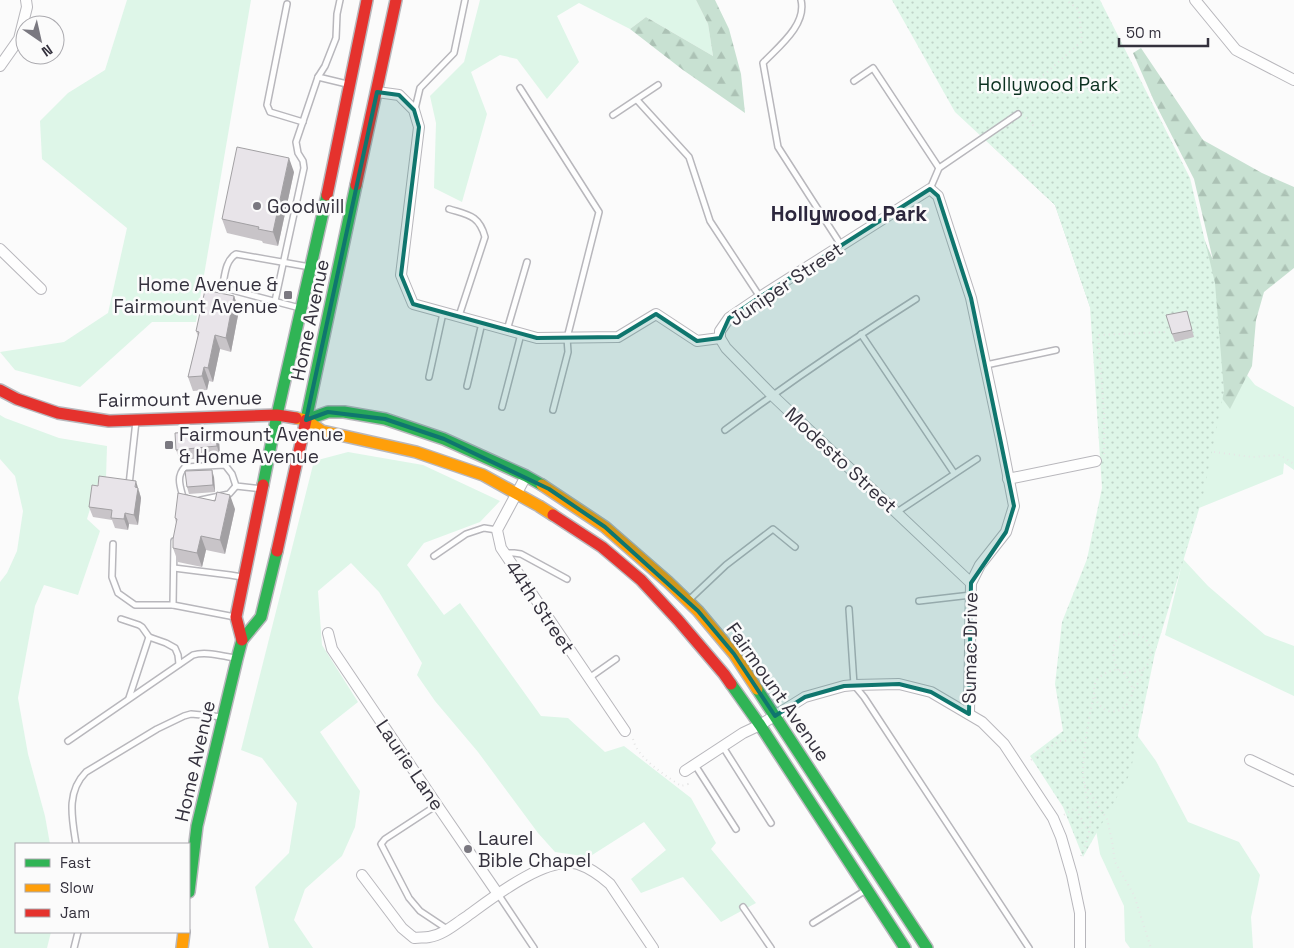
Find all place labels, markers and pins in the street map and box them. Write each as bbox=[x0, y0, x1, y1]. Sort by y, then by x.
place label: Goodwill bbox=[267, 194, 344, 219]
marker: Goodwill bbox=[251, 200, 263, 212]
place label: Home Avenue & Fairmount Avenue bbox=[114, 272, 278, 319]
marker: Home Avenue & Fairmount Avenue bbox=[282, 289, 294, 301]
place label: Fairmount Avenue & Home Avenue bbox=[179, 422, 343, 469]
marker: Fairmount Avenue & Home Avenue bbox=[163, 439, 175, 451]
place label: Laurel Bible Chapel bbox=[478, 826, 591, 873]
marker: Laurel Bible Chapel bbox=[462, 843, 474, 855]

